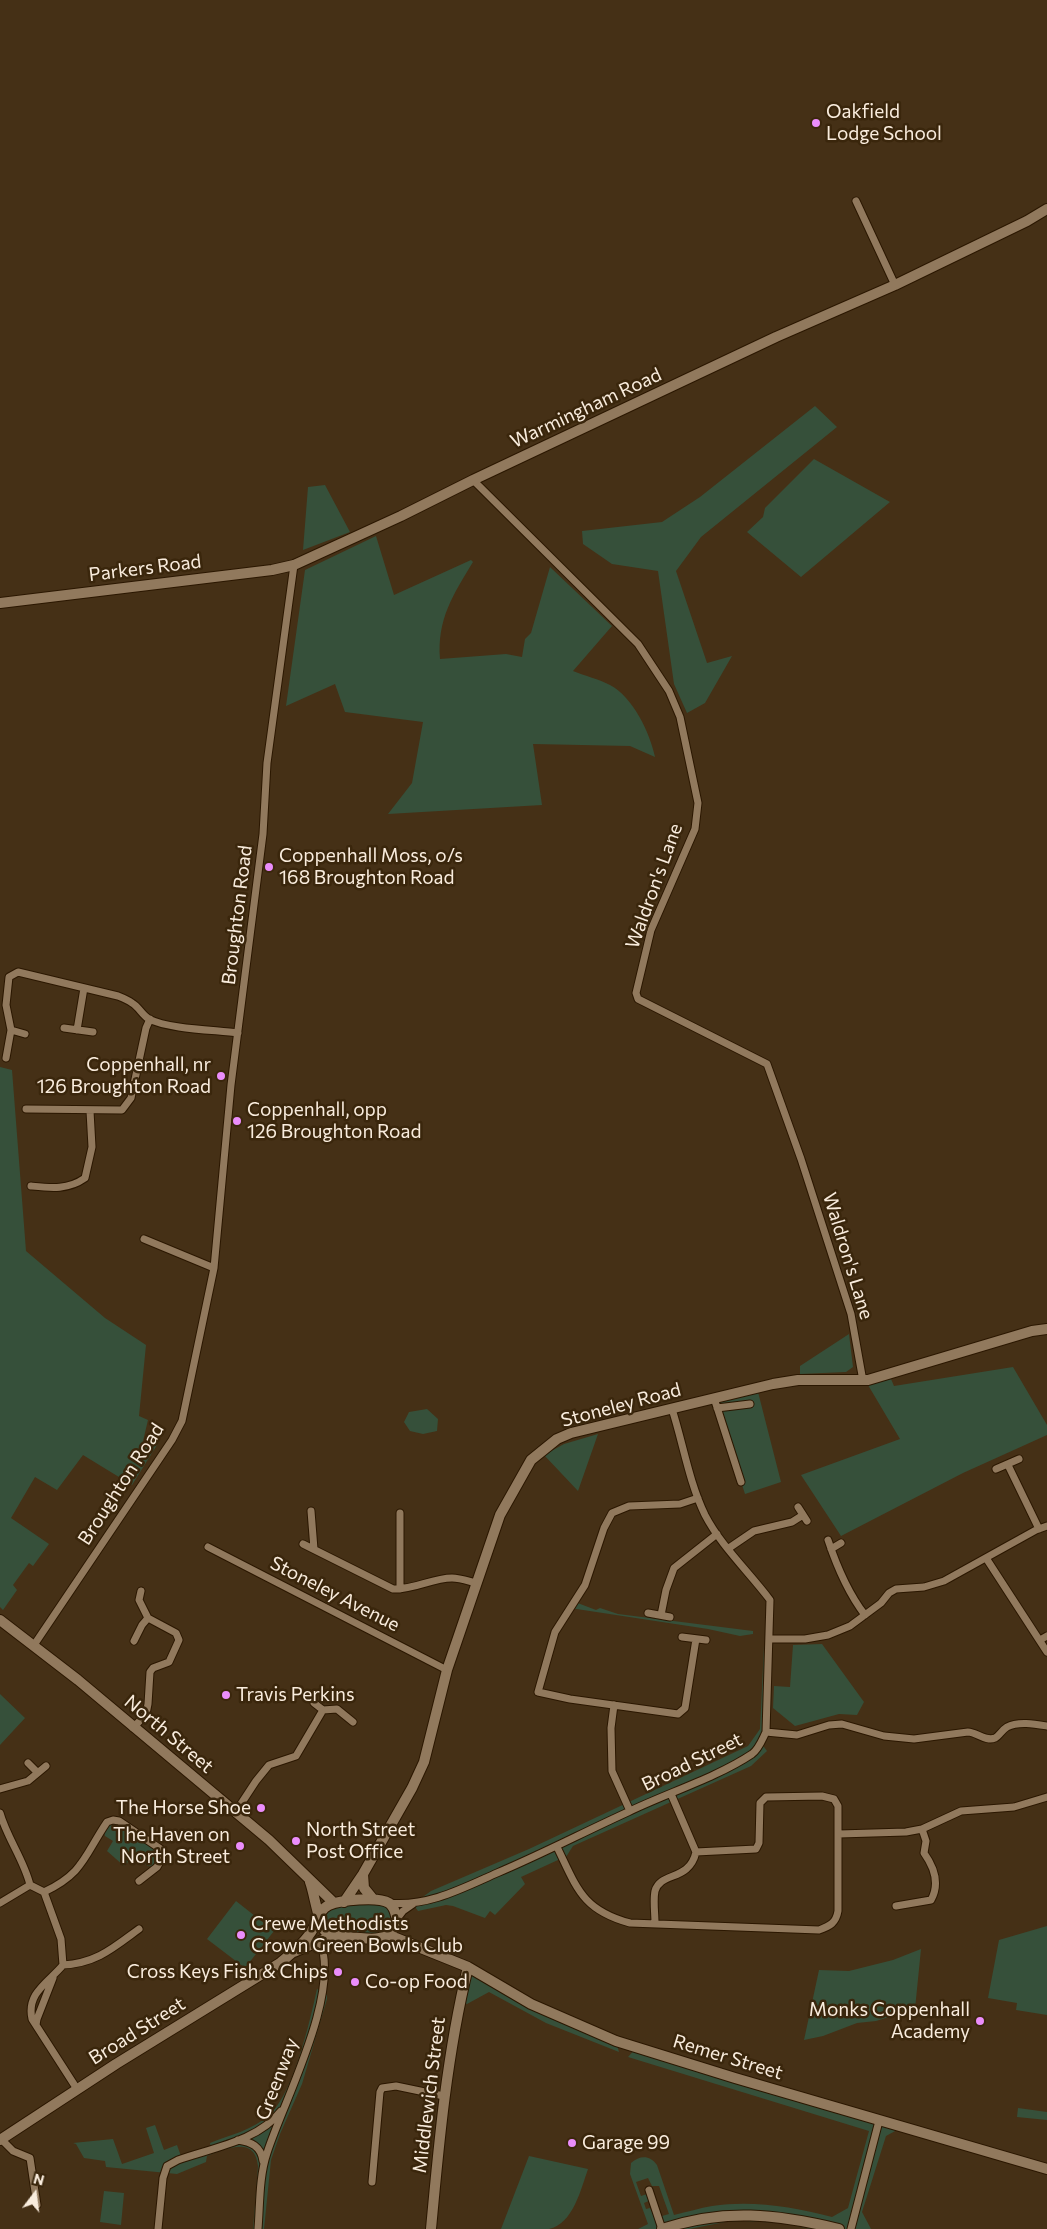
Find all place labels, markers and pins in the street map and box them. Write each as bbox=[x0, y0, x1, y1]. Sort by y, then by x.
place label: Oakfield Lodge School bbox=[826, 101, 942, 145]
marker: Oakfield Lodge School bbox=[810, 117, 822, 129]
place label: Coppenhall Moss, o/s 168 Broughton Road bbox=[279, 845, 463, 889]
marker: Coppenhall Moss, o/s 168 Broughton Road bbox=[263, 861, 275, 873]
place label: Coppenhall, nr 126 Broughton Road bbox=[37, 1054, 211, 1098]
marker: Coppenhall, nr 126 Broughton Road bbox=[215, 1070, 227, 1082]
place label: Coppenhall, opp 126 Broughton Road bbox=[247, 1099, 421, 1143]
marker: Coppenhall, opp 126 Broughton Road bbox=[231, 1115, 243, 1127]
place label: Travis Perkins bbox=[236, 1684, 355, 1706]
marker: Travis Perkins bbox=[220, 1689, 232, 1701]
place label: The Horse Shoe bbox=[116, 1797, 251, 1819]
marker: The Horse Shoe bbox=[255, 1802, 267, 1814]
place label: North Street Post Office bbox=[306, 1819, 415, 1863]
place label: The Haven on North Street bbox=[113, 1824, 230, 1868]
marker: North Street Post Office bbox=[290, 1835, 302, 1847]
marker: The Haven on North Street bbox=[234, 1840, 246, 1852]
place label: Crewe Methodists Crown Green Bowls Club bbox=[251, 1913, 463, 1957]
marker: Crewe Methodists Crown Green Bowls Club bbox=[235, 1929, 247, 1941]
place label: Cross Keys Fish & Chips bbox=[127, 1961, 328, 1983]
marker: Cross Keys Fish & Chips bbox=[332, 1966, 344, 1978]
place label: Co-op Food bbox=[365, 1971, 468, 1993]
marker: Co-op Food bbox=[349, 1976, 361, 1988]
place label: Monks Coppenhall Academy bbox=[809, 1999, 970, 2043]
marker: Monks Coppenhall Academy bbox=[974, 2015, 986, 2027]
place label: Garage 99 bbox=[582, 2132, 670, 2154]
marker: Garage 99 bbox=[566, 2137, 578, 2149]

